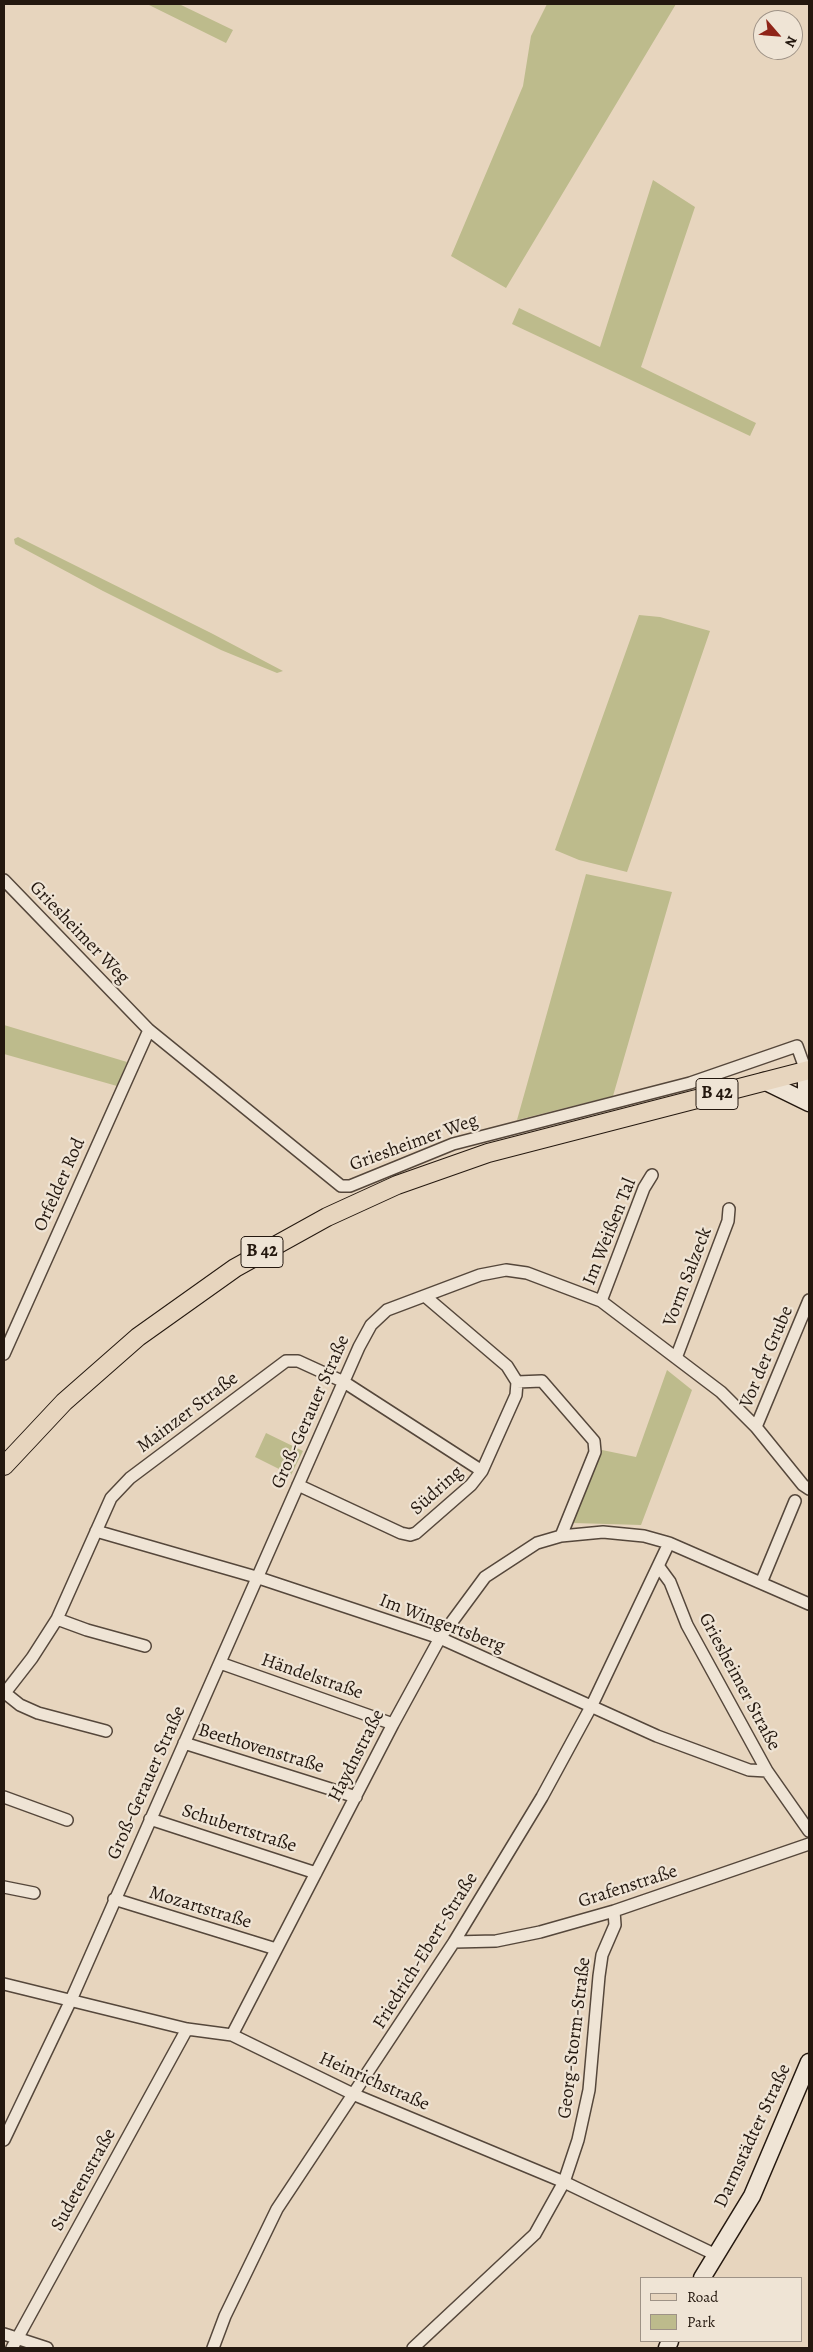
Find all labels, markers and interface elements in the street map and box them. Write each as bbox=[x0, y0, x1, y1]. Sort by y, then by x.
north arrow bbox=[753, 10, 803, 60]
text: N bbox=[780, 33, 802, 50]
street label: Griesheimer Weg bbox=[24, 877, 134, 989]
road number: B 42 bbox=[696, 1078, 738, 1110]
street label: Griesheimer Weg bbox=[347, 1109, 481, 1177]
street label: Orfelder Rod bbox=[29, 1135, 91, 1235]
street label: Im Weißen Tal bbox=[578, 1175, 642, 1289]
street label: Vorm Salzeck bbox=[659, 1224, 717, 1330]
road number: B 42 bbox=[241, 1236, 283, 1268]
street label: Vor der Grube bbox=[735, 1303, 799, 1411]
street label: Groß-Gerauer Straße bbox=[267, 1332, 355, 1492]
street label: Mainzer Straße bbox=[133, 1368, 243, 1458]
street label: Südring bbox=[406, 1461, 468, 1521]
street label: Im Wingertsberg bbox=[376, 1590, 508, 1658]
street label: Griesheimer Straße bbox=[693, 1609, 785, 1755]
street label: Händelstraße bbox=[258, 1649, 366, 1705]
street label: Groß-Gerauer Straße bbox=[103, 1703, 191, 1863]
street label: Haydnstraße bbox=[324, 1706, 390, 1806]
street label: Beethovenstraße bbox=[195, 1719, 327, 1779]
street label: Schubertstraße bbox=[179, 1800, 299, 1858]
street label: Grafenstraße bbox=[576, 1860, 680, 1914]
street label: Friedrich-Ebert-Straße bbox=[369, 1868, 483, 2034]
street label: Mozartstraße bbox=[146, 1882, 254, 1934]
street label: Georg-Storm-Straße bbox=[554, 1956, 596, 2120]
street label: Heinrichstraße bbox=[315, 2047, 433, 2117]
street label: Darmstädter Straße bbox=[710, 2060, 796, 2212]
street label: Sudetenstraße bbox=[46, 2125, 122, 2235]
legend bbox=[640, 2277, 803, 2342]
text: Road bbox=[687, 2287, 718, 2307]
text: Park bbox=[687, 2312, 715, 2332]

